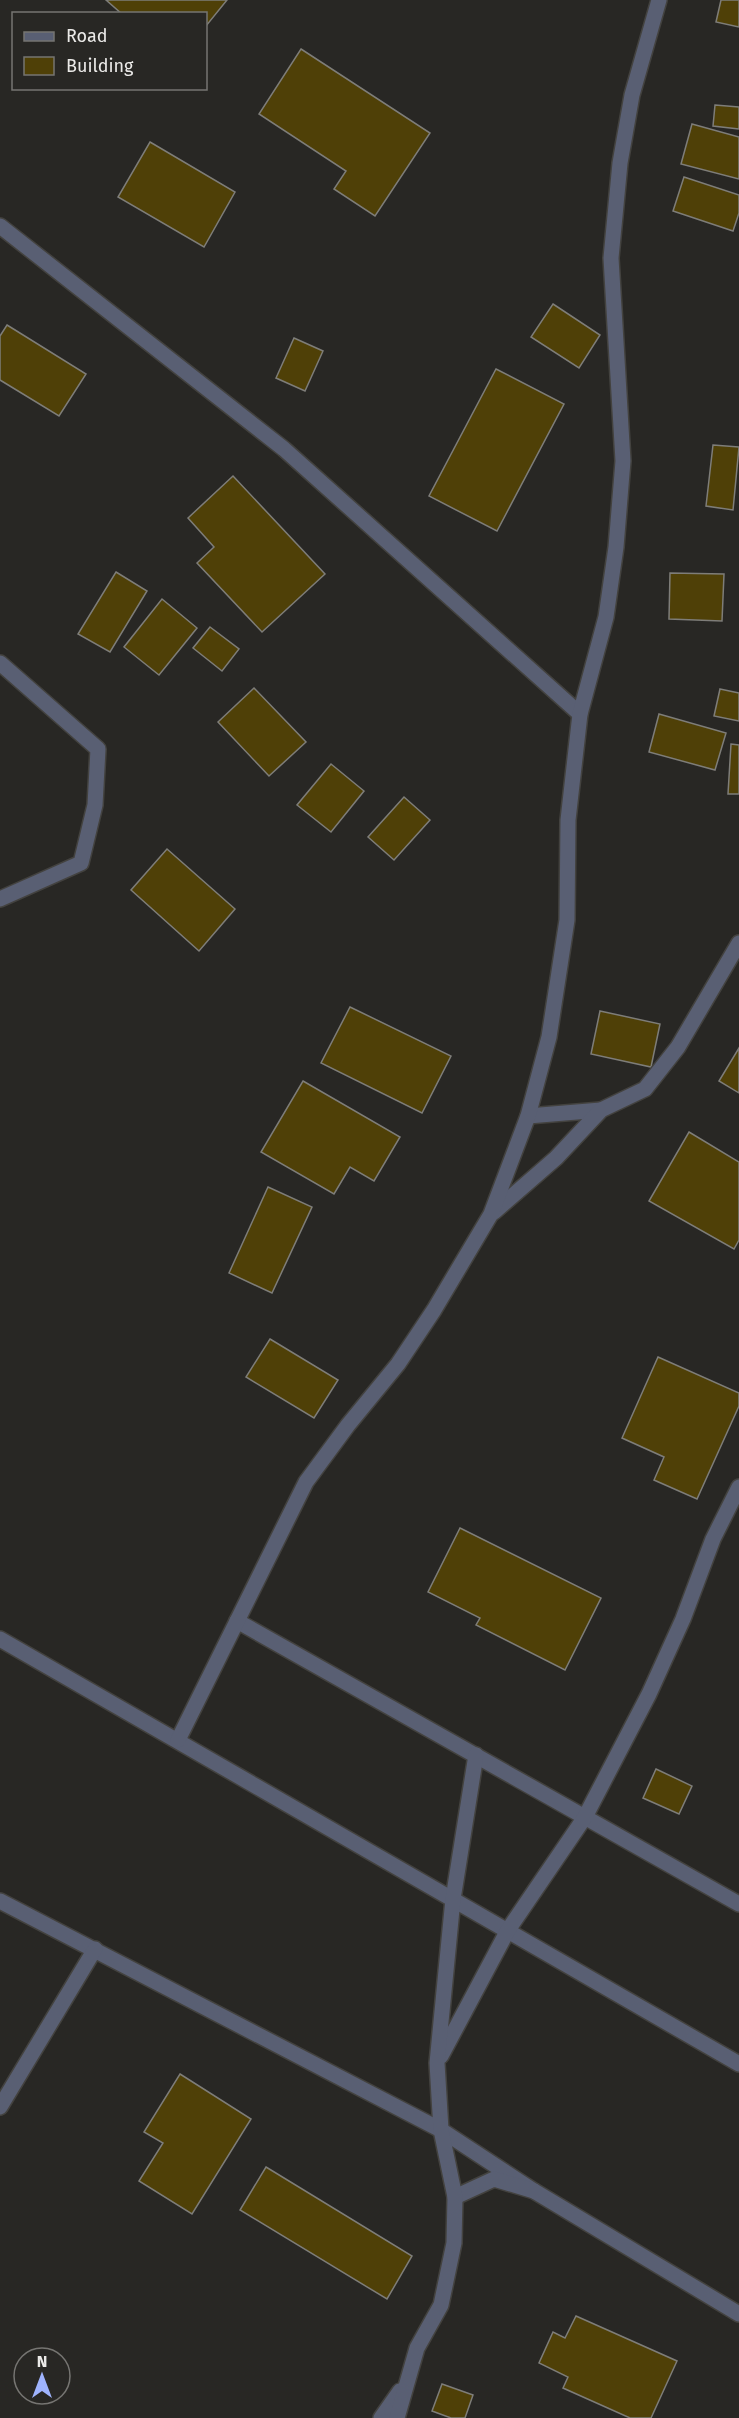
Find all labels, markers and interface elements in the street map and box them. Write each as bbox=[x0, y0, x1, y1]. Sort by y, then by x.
legend bbox=[12, 12, 207, 90]
text: Road bbox=[66, 25, 108, 47]
text: Building bbox=[66, 55, 134, 77]
north arrow bbox=[12, 2346, 72, 2406]
text: N bbox=[37, 2352, 47, 2371]

